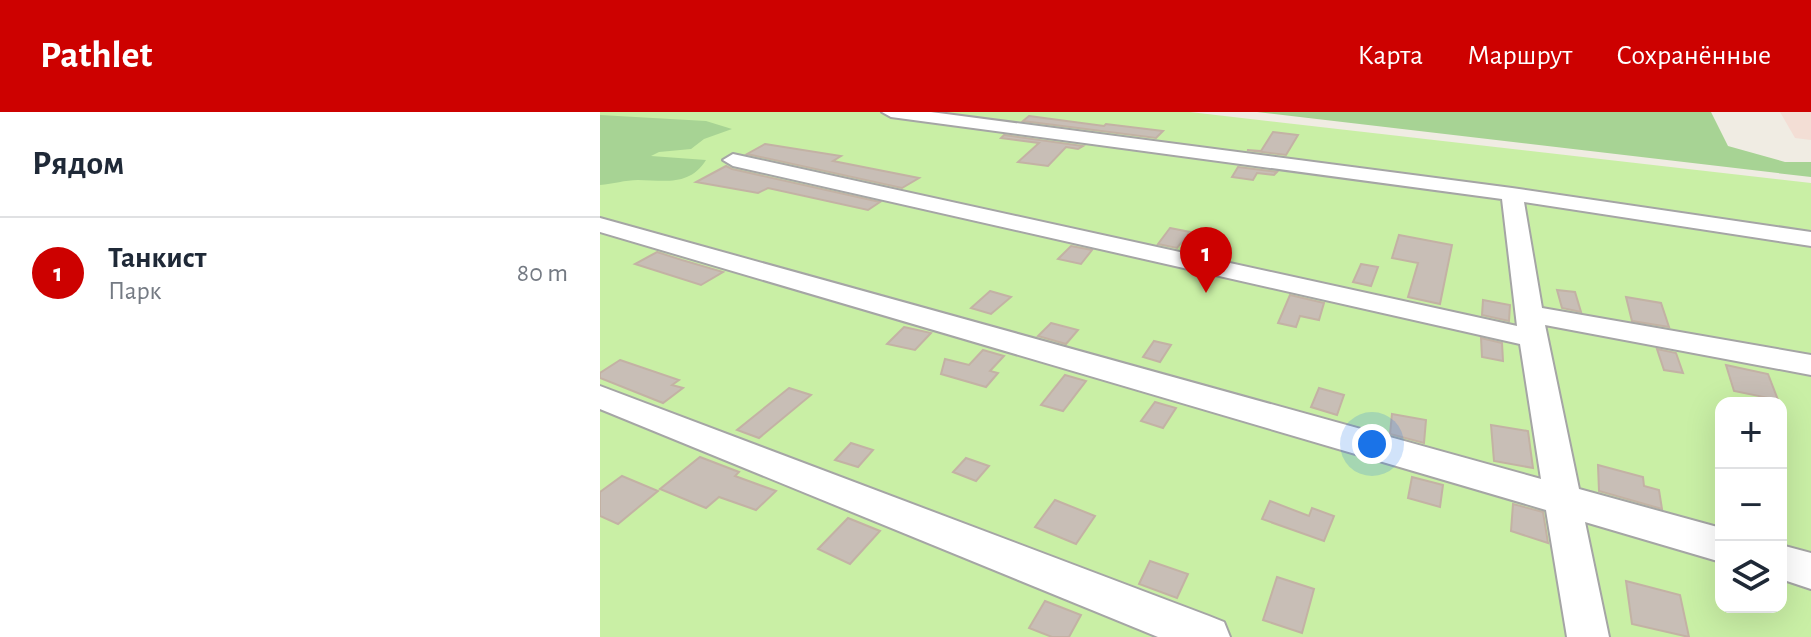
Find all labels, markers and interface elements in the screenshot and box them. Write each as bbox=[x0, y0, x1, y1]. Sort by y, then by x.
text: Pathlet bbox=[40, 37, 152, 75]
text: Карта bbox=[1357, 42, 1423, 70]
text: Маршрут bbox=[1467, 42, 1572, 70]
text: Сохранённые bbox=[1616, 42, 1771, 70]
text: Рядом bbox=[32, 147, 124, 181]
pin: 1 bbox=[1180, 227, 1232, 293]
text: Танкист bbox=[108, 243, 207, 273]
text: 1 bbox=[53, 260, 63, 286]
text: 80 m bbox=[517, 260, 568, 286]
text: Парк bbox=[108, 278, 161, 304]
map controls bbox=[1715, 397, 1787, 613]
button: + bbox=[1715, 397, 1787, 469]
your location bbox=[1352, 424, 1392, 464]
button: − bbox=[1715, 469, 1787, 541]
button: layers bbox=[1715, 541, 1787, 613]

